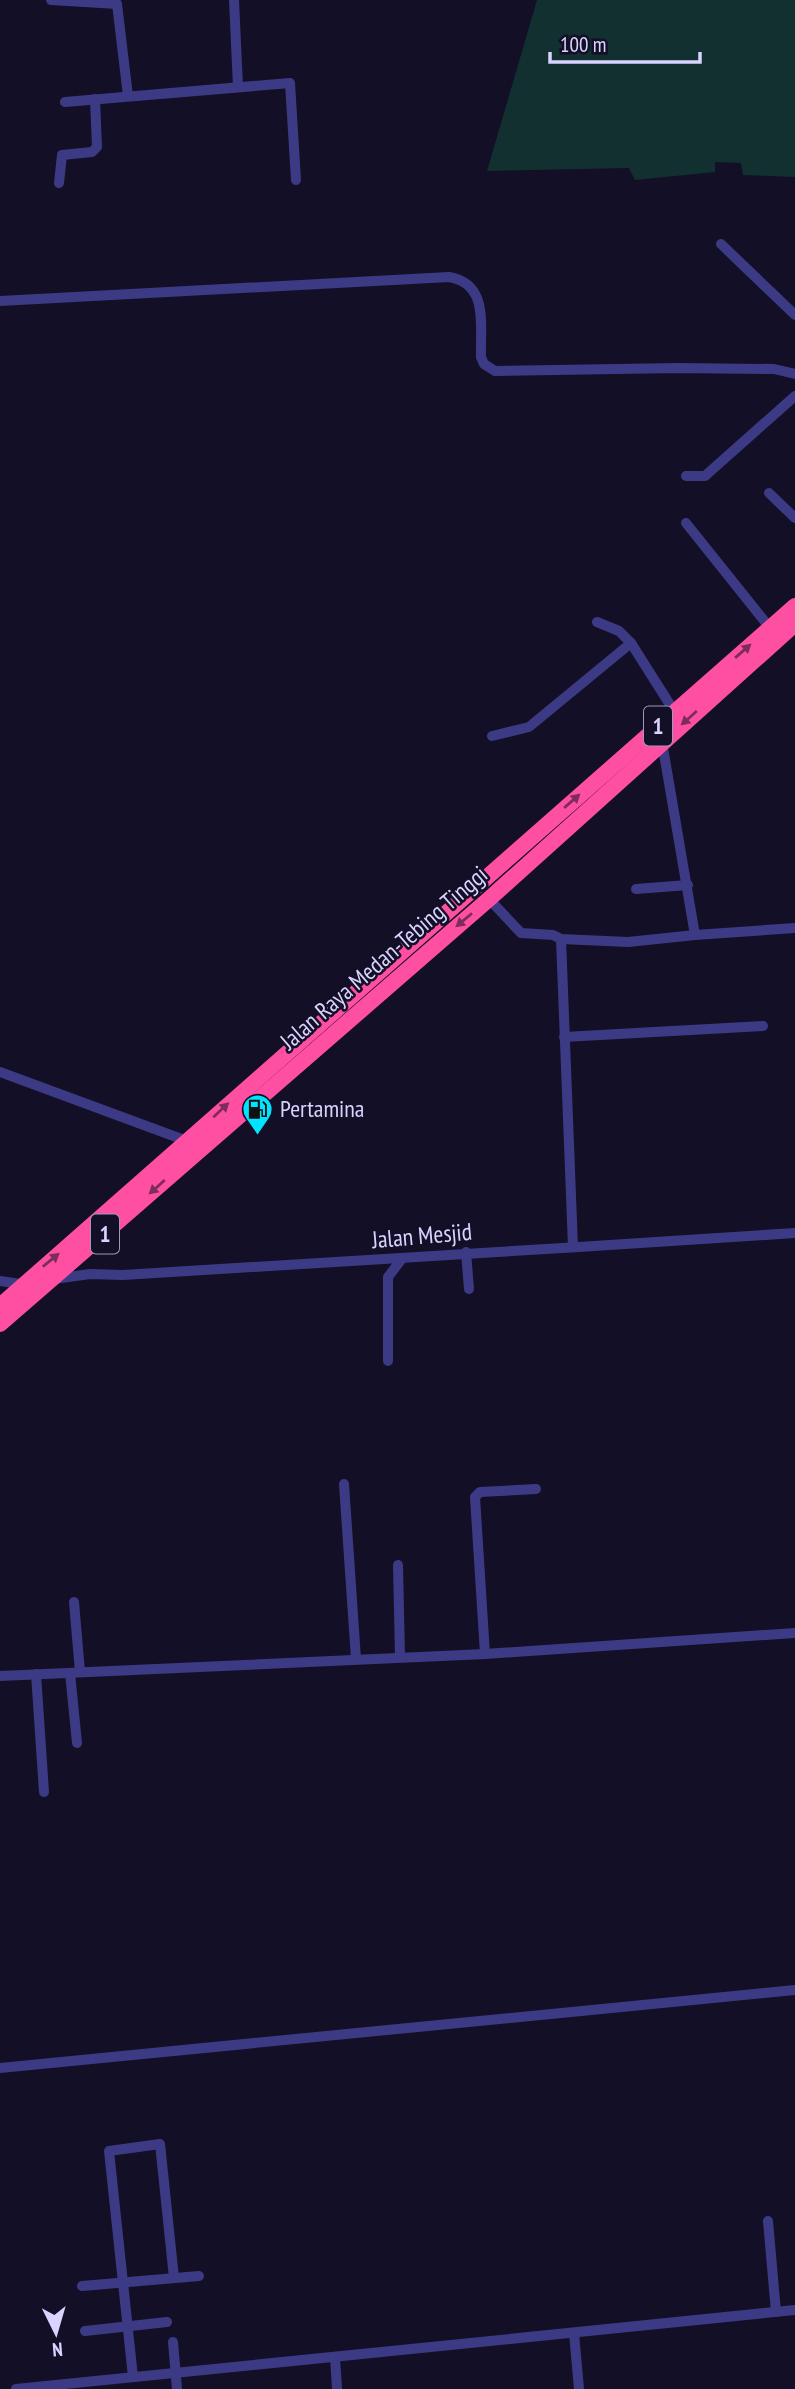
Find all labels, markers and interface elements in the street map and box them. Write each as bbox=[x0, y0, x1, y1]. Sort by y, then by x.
scale bar bbox=[550, 21, 700, 65]
text: 100 m bbox=[560, 31, 606, 58]
one-way arrow bbox=[734, 643, 752, 659]
road number: 1 bbox=[644, 706, 672, 746]
one-way arrow bbox=[680, 710, 698, 726]
one-way arrow bbox=[563, 794, 580, 809]
street label: Jalan Raya Medan-Tebing Tinggi bbox=[273, 859, 494, 1057]
one-way arrow bbox=[455, 912, 472, 927]
fuel station icon: Pertamina bbox=[240, 1092, 274, 1136]
place label: Pertamina bbox=[280, 1093, 364, 1124]
one-way arrow bbox=[212, 1102, 229, 1118]
one-way arrow bbox=[148, 1179, 166, 1195]
road number: 1 bbox=[91, 1214, 119, 1254]
street label: Jalan Mesjid bbox=[370, 1216, 473, 1255]
one-way arrow bbox=[42, 1253, 60, 1268]
north arrow bbox=[21, 2298, 91, 2368]
text: N bbox=[51, 2338, 64, 2362]

